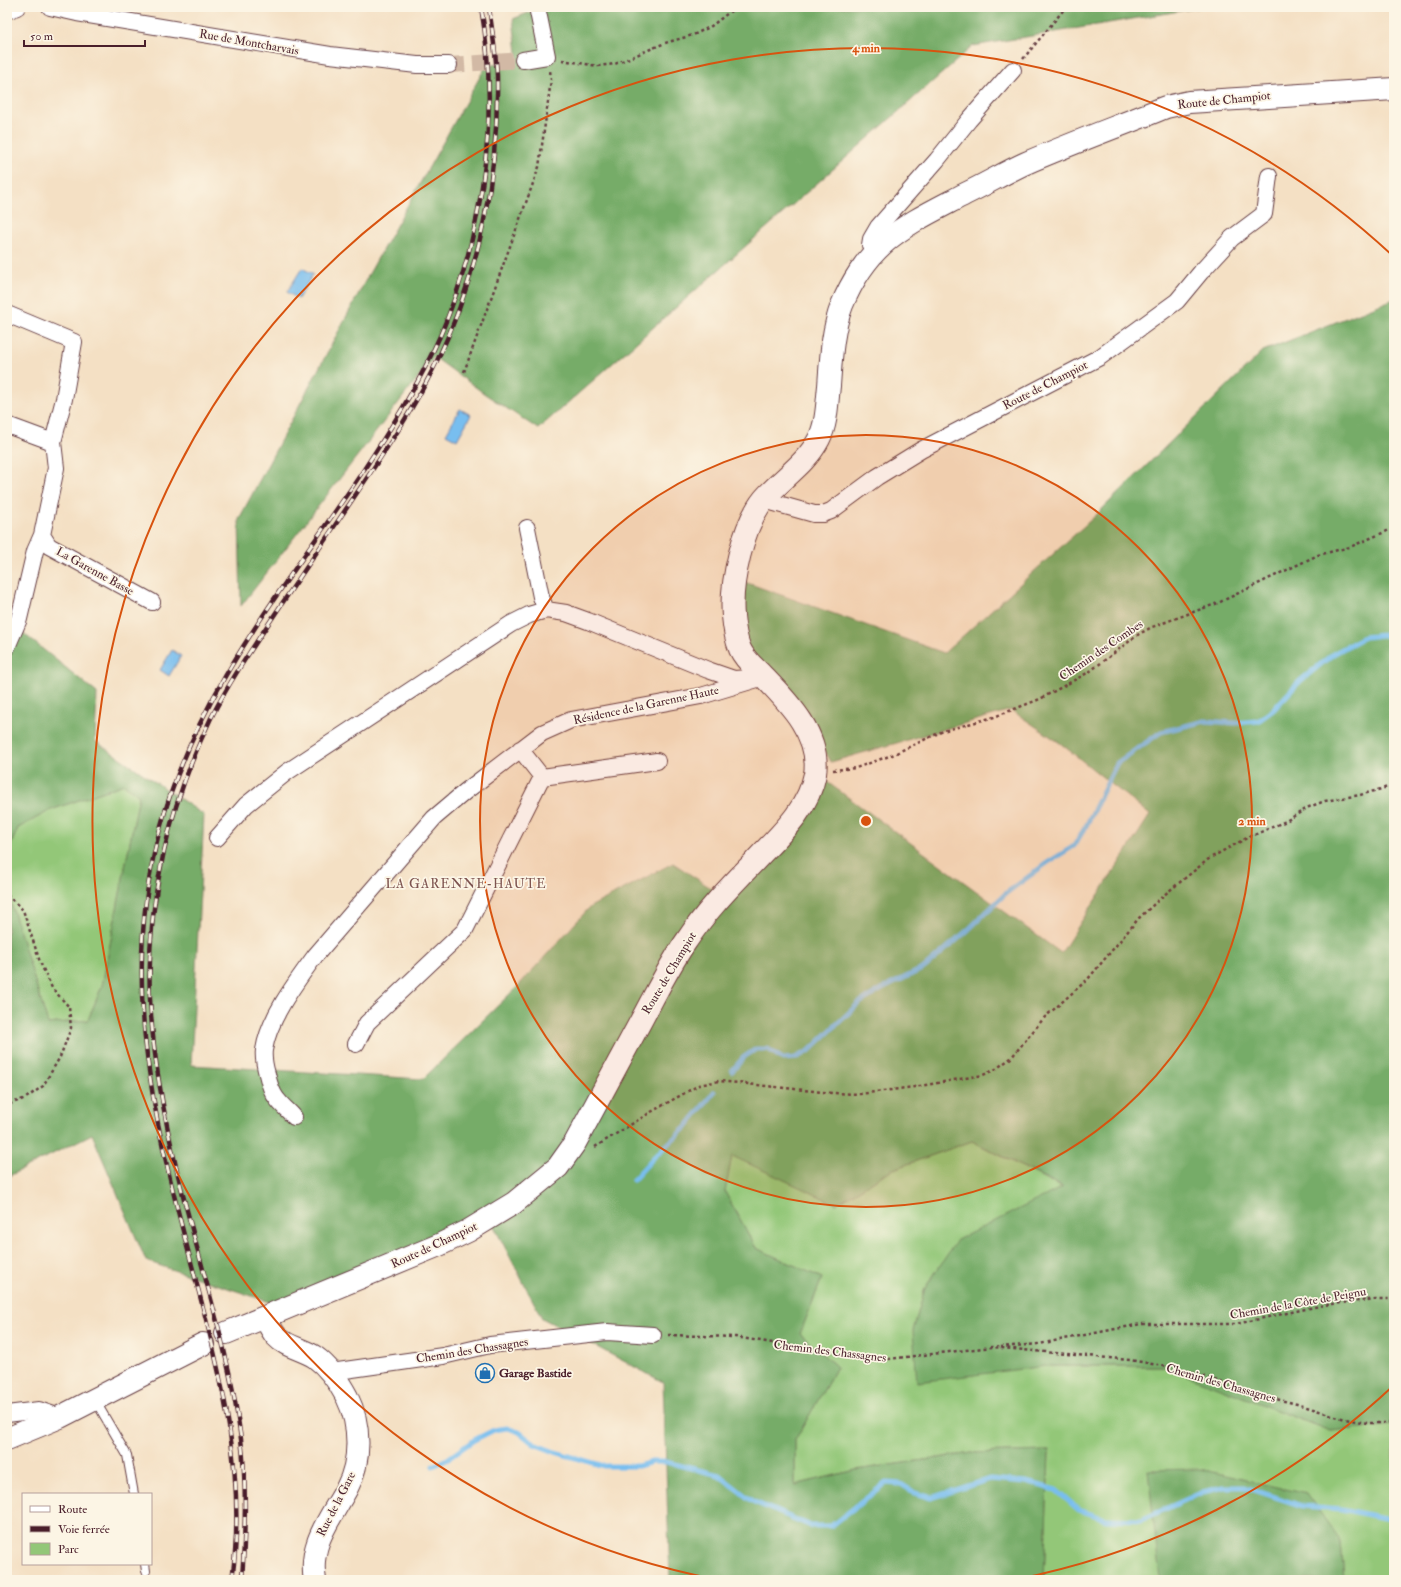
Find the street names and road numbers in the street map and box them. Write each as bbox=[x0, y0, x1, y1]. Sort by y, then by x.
street label: Rue de Montcharvais bbox=[198, 26, 300, 59]
street label: Route de Champiot bbox=[1177, 88, 1271, 113]
street label: Route de Champiot bbox=[1000, 358, 1090, 413]
street label: La Garenne Basse bbox=[53, 544, 136, 599]
street label: Chemin des Combes bbox=[1057, 617, 1146, 684]
street label: Résidence de la Garenne Haute bbox=[572, 683, 720, 728]
street label: Route de Champiot bbox=[639, 929, 700, 1017]
street label: Route de Champiot bbox=[389, 1219, 480, 1272]
street label: Chemin de la Côte de Peignu bbox=[1229, 1284, 1367, 1323]
street label: Chemin des Chassagnes bbox=[415, 1334, 529, 1367]
street label: Chemin des Chassagnes bbox=[773, 1337, 887, 1366]
street label: Chemin des Chassagnes bbox=[1164, 1361, 1277, 1406]
street label: Rue de la Gare bbox=[314, 1469, 359, 1539]

